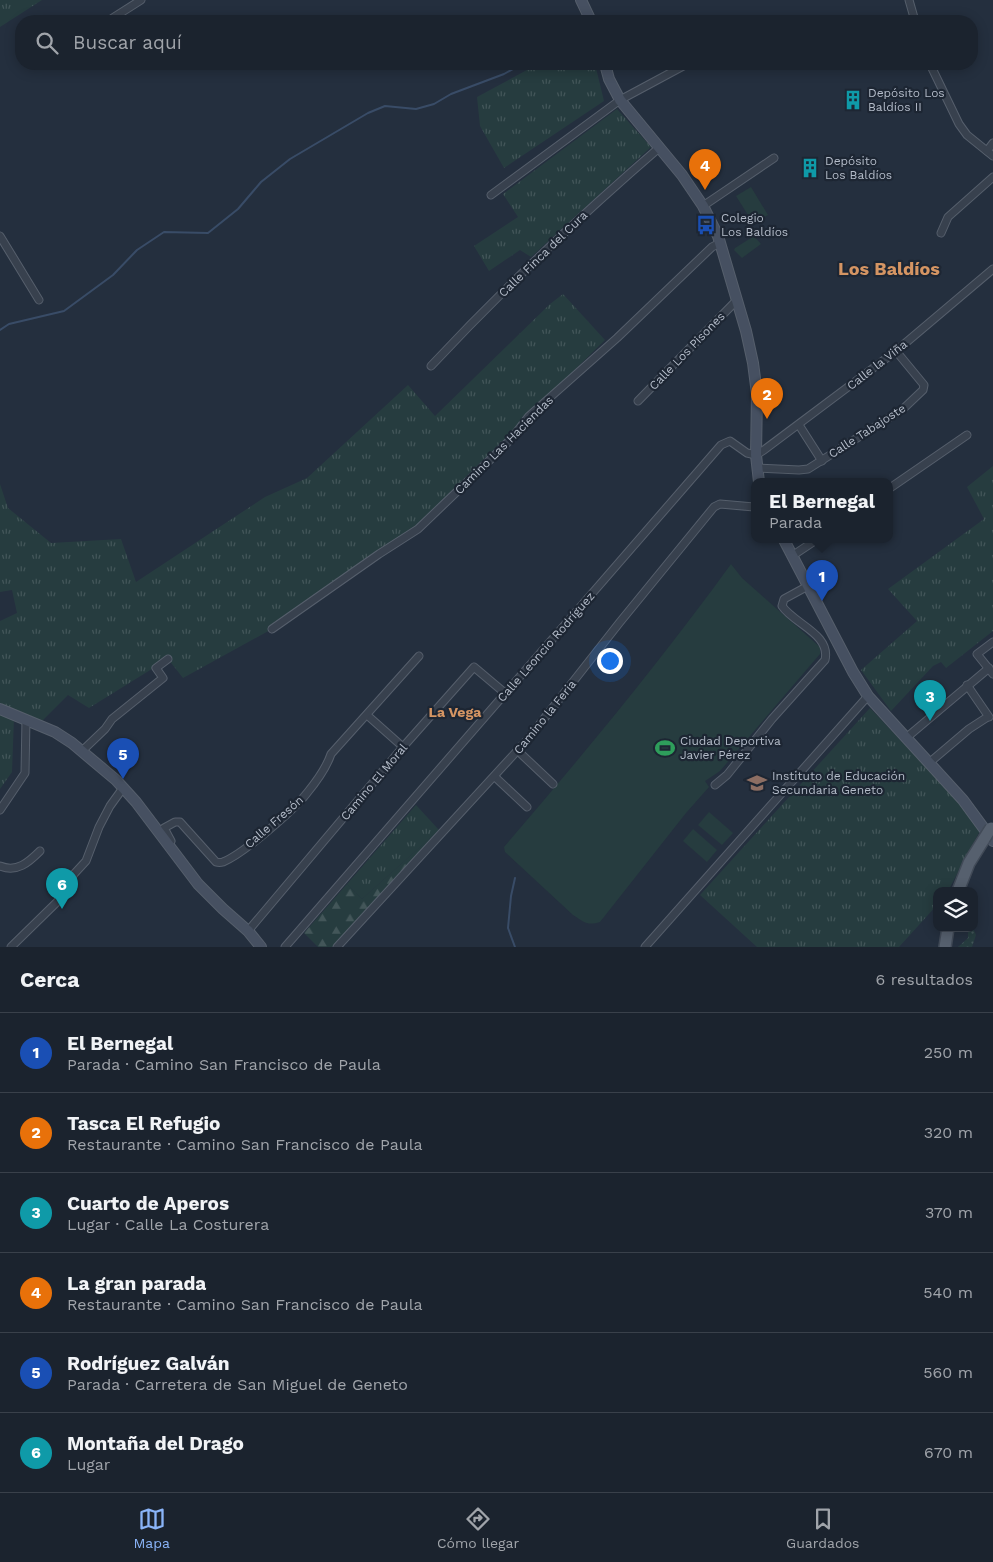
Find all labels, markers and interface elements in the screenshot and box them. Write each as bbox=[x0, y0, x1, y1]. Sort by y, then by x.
search box bbox=[15, 15, 978, 70]
icon: search bbox=[33, 29, 61, 57]
text: Buscar aquí bbox=[73, 31, 182, 54]
place label: Depósito Los Baldíos II bbox=[868, 86, 945, 114]
building icon: Depósito Los Baldíos II bbox=[842, 89, 864, 111]
pin: 4 bbox=[689, 149, 721, 190]
place label: Depósito Los Baldíos bbox=[825, 154, 892, 182]
building icon: Depósito Los Baldíos bbox=[799, 157, 821, 179]
street label: Calle Finca del Cura bbox=[496, 208, 590, 300]
place label: Colegio Los Baldíos bbox=[721, 211, 788, 239]
bus stop icon: Colegio Los Baldíos bbox=[695, 214, 717, 236]
district label: Los Baldíos bbox=[838, 258, 940, 279]
street label: Calle Los Pisones bbox=[646, 309, 728, 393]
street label: Calle la Viña bbox=[844, 337, 910, 393]
pin: 2 bbox=[751, 378, 783, 419]
street label: Camino Las Haciendas bbox=[452, 393, 556, 497]
street label: Calle Tabajoste bbox=[826, 401, 908, 461]
popup bbox=[751, 478, 893, 543]
text: El Bernegal bbox=[769, 490, 875, 513]
text: Parada bbox=[769, 513, 822, 532]
pin: 1 bbox=[806, 560, 838, 601]
street label: Calle Leoncio Rodríguez bbox=[495, 589, 597, 705]
your location bbox=[597, 648, 623, 674]
street label: Camino la Feria bbox=[511, 677, 579, 757]
pin: 3 bbox=[914, 680, 946, 721]
district label: La Vega bbox=[429, 704, 482, 720]
place label: Ciudad Deportiva Javier Pérez bbox=[680, 734, 781, 762]
sports icon: Ciudad Deportiva Javier Pérez bbox=[654, 737, 676, 759]
pin: 5 bbox=[107, 738, 139, 779]
street label: Camino El Moral bbox=[338, 741, 410, 823]
place label: Instituto de Educación Secundaria Geneto bbox=[772, 769, 905, 797]
school or university icon: Instituto de Educación Secundaria Geneto bbox=[746, 772, 768, 794]
street label: Calle Fresón bbox=[242, 793, 306, 851]
pin: 6 bbox=[46, 868, 78, 909]
map controls bbox=[933, 887, 978, 932]
button: layers bbox=[933, 887, 978, 932]
text: Cerca bbox=[20, 967, 79, 992]
text: 6 resultados bbox=[876, 970, 973, 989]
text: El Bernegal bbox=[67, 1032, 173, 1055]
text: 1 bbox=[33, 1043, 39, 1062]
text: 250 m bbox=[924, 1043, 973, 1062]
text: Parada · Camino San Francisco de Paula bbox=[67, 1055, 381, 1074]
text: Tasca El Refugio bbox=[67, 1112, 220, 1135]
text: 2 bbox=[31, 1123, 41, 1142]
text: 320 m bbox=[924, 1123, 973, 1142]
text: Restaurante · Camino San Francisco de Paula bbox=[67, 1135, 423, 1154]
text: Cuarto de Aperos bbox=[67, 1192, 229, 1215]
text: 3 bbox=[31, 1203, 41, 1222]
text: 370 m bbox=[925, 1203, 973, 1222]
text: Lugar · Calle La Costurera bbox=[67, 1215, 269, 1234]
text: La gran parada bbox=[67, 1272, 206, 1295]
text: 4 bbox=[31, 1283, 41, 1302]
text: 540 m bbox=[923, 1283, 973, 1302]
text: Restaurante · Camino San Francisco de Paula bbox=[67, 1295, 423, 1314]
text: Rodríguez Galván bbox=[67, 1352, 229, 1375]
text: 5 bbox=[31, 1363, 41, 1382]
text: 560 m bbox=[923, 1363, 973, 1382]
text: Parada · Carretera de San Miguel de Geneto bbox=[67, 1375, 408, 1394]
text: Montaña del Drago bbox=[67, 1432, 244, 1455]
text: 6 bbox=[31, 1443, 41, 1462]
text: 670 m bbox=[924, 1443, 973, 1462]
text: Lugar bbox=[67, 1455, 110, 1474]
tab: Mapa bbox=[133, 1505, 170, 1551]
tab: Cómo llegar bbox=[437, 1505, 519, 1551]
tab: Guardados bbox=[786, 1505, 860, 1551]

